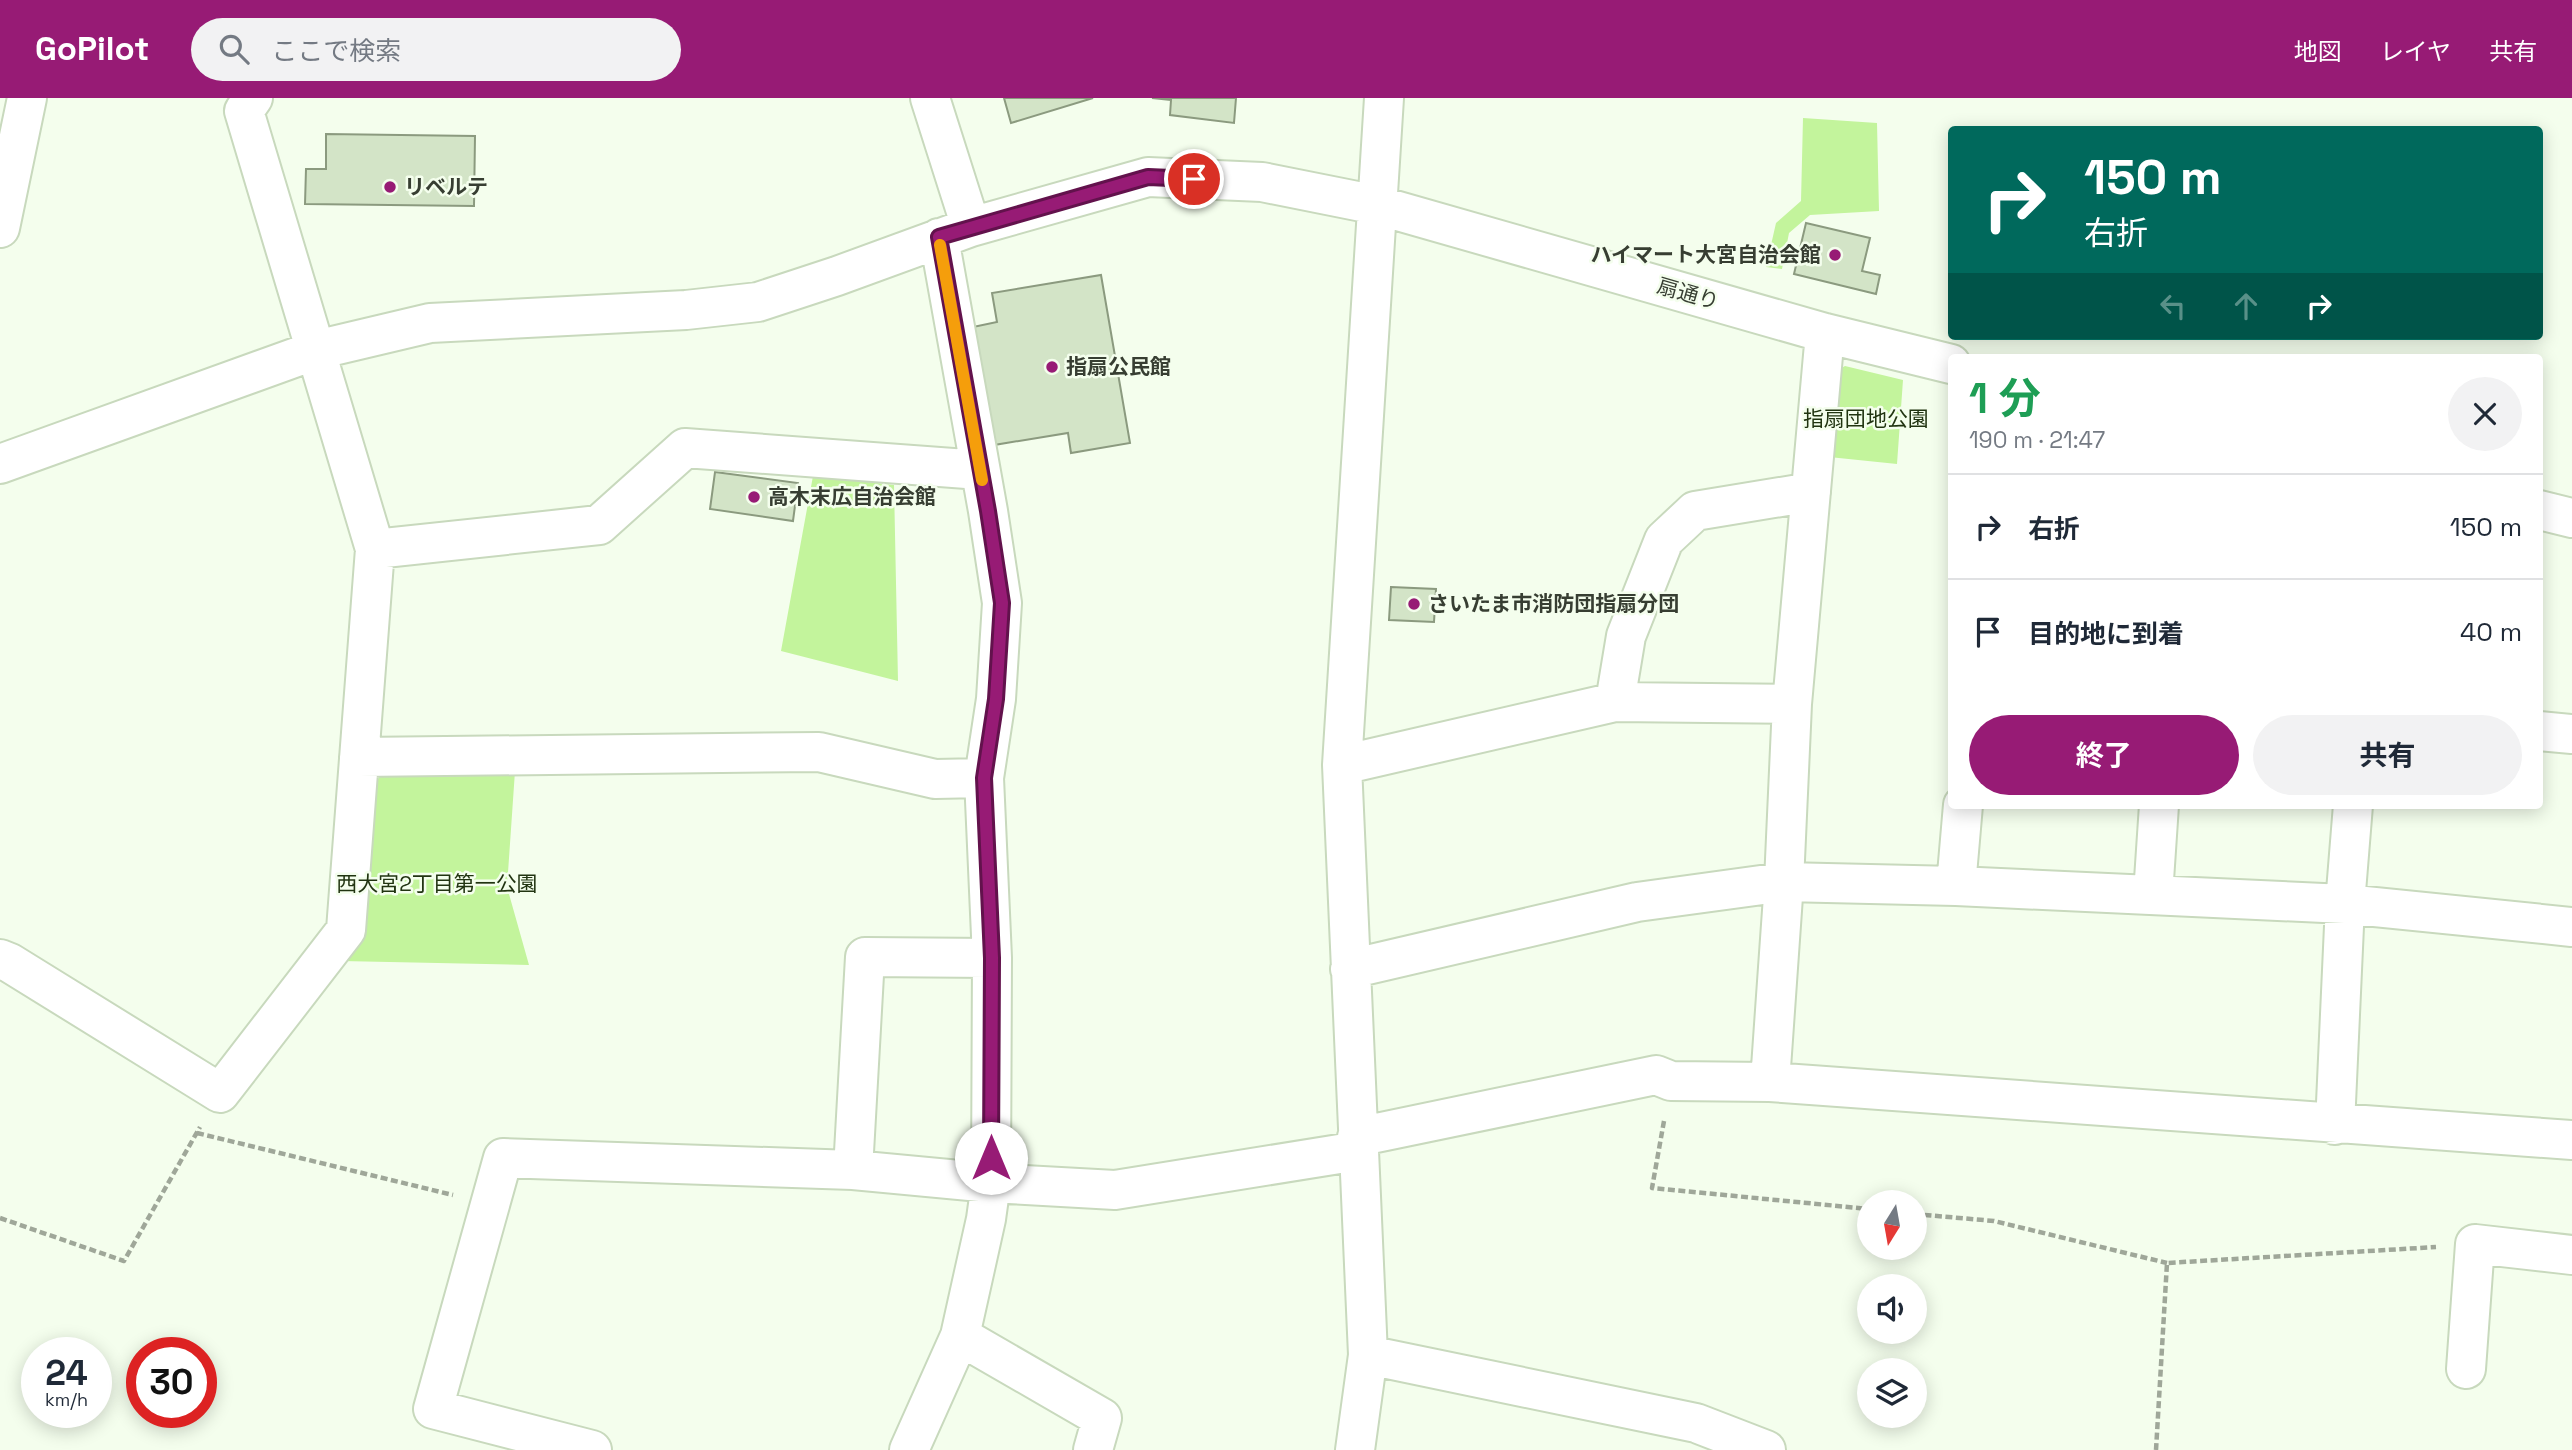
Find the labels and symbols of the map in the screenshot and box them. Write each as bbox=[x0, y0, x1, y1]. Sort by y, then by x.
pin bbox=[1164, 149, 1224, 209]
place label: リベルテ bbox=[404, 173, 488, 200]
marker: リベルテ bbox=[382, 179, 398, 195]
place label: ハイマート大宮自治会館 bbox=[1590, 241, 1821, 268]
marker: ハイマート大宮自治会館 bbox=[1827, 247, 1843, 263]
street label: 扇通り bbox=[1654, 272, 1722, 315]
place label: 指扇公民館 bbox=[1066, 353, 1171, 380]
marker: 指扇公民館 bbox=[1044, 359, 1060, 375]
park label: 指扇団地公園 bbox=[1803, 405, 1929, 432]
place label: 高木末広自治会館 bbox=[768, 483, 936, 510]
marker: 高木末広自治会館 bbox=[746, 489, 762, 505]
place label: さいたま市消防団指扇分団 bbox=[1428, 590, 1679, 617]
marker: さいたま市消防団指扇分団 bbox=[1406, 596, 1422, 612]
park label: 西大宮2丁目第一公園 bbox=[336, 870, 538, 897]
position arrow bbox=[954, 1121, 1028, 1195]
north arrow bbox=[1857, 1190, 1927, 1260]
speed limit sign: 30 bbox=[126, 1337, 217, 1428]

